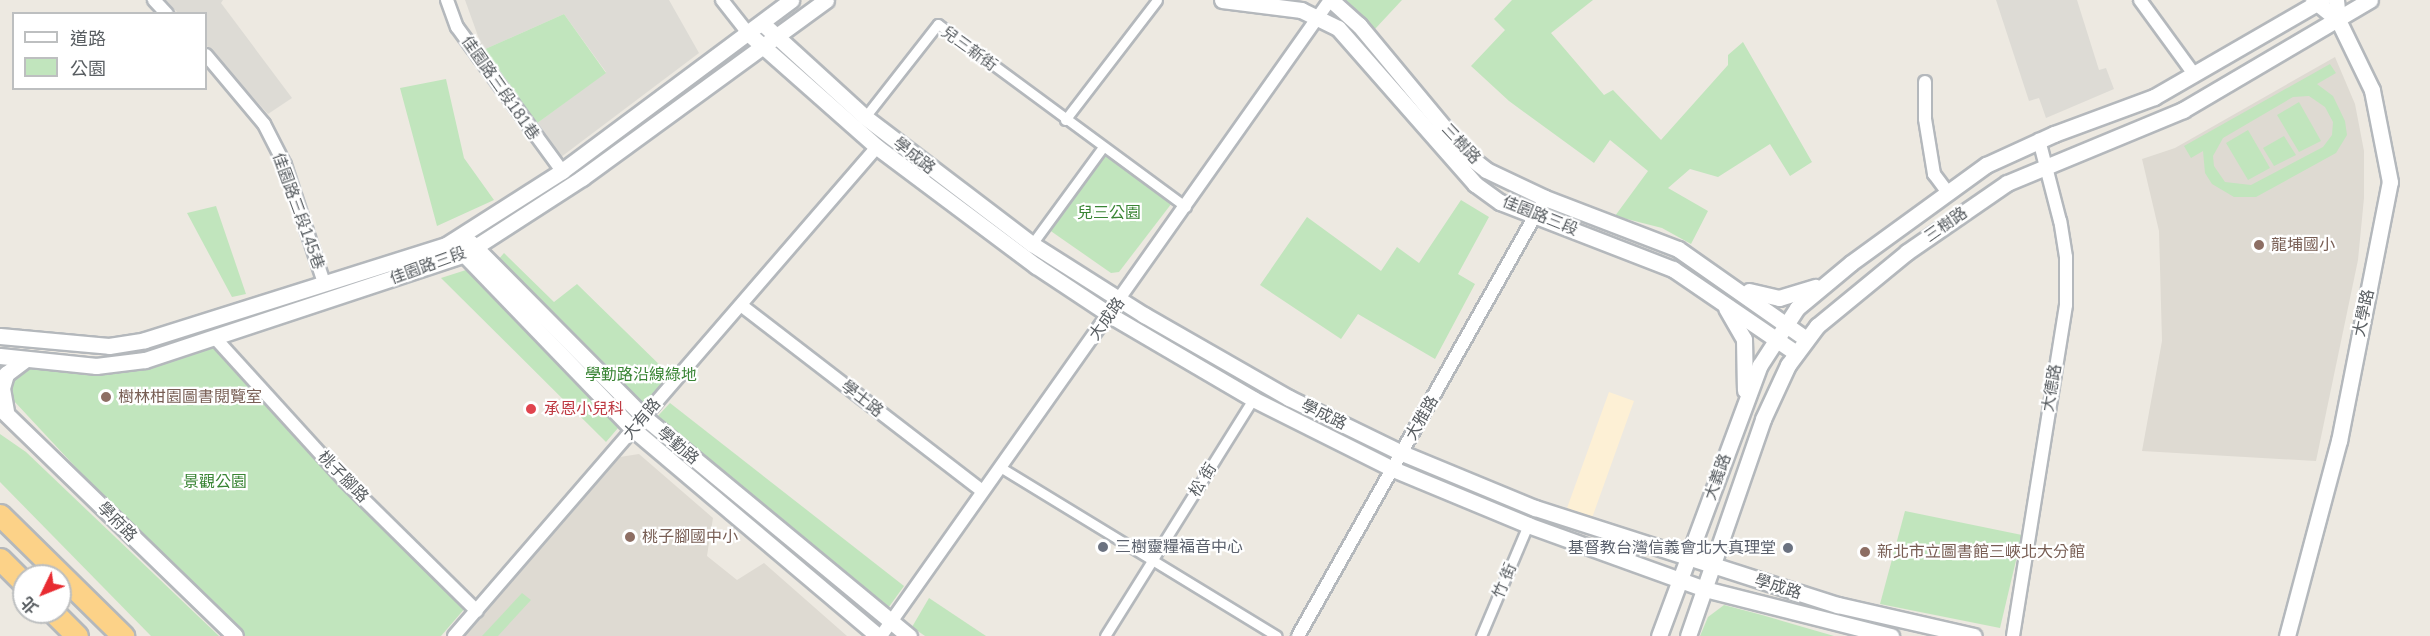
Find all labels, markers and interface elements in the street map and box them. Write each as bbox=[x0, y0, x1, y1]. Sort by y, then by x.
legend bbox=[12, 12, 207, 90]
street label: 兒三新街 bbox=[937, 22, 1001, 76]
text: 道路 bbox=[70, 29, 106, 49]
street label: 佳園路三段181巷 bbox=[457, 32, 543, 144]
text: 公園 bbox=[70, 59, 106, 79]
street label: 三樹路 bbox=[1438, 120, 1484, 168]
street label: 學成路 bbox=[889, 134, 939, 178]
street label: 佳園路三段145巷 bbox=[268, 150, 328, 272]
street label: 佳園路三段 bbox=[1499, 192, 1581, 240]
park label: 兒三公園 bbox=[1077, 203, 1141, 223]
street label: 三樹路 bbox=[1921, 203, 1971, 247]
place label: 龍埔國小 bbox=[2271, 235, 2335, 255]
marker: 龍埔國小 bbox=[2252, 238, 2266, 252]
street label: 佳園路三段 bbox=[387, 243, 469, 289]
street label: 大學路 bbox=[2350, 288, 2378, 338]
street label: 大成路 bbox=[1085, 294, 1129, 344]
street label: 大德路 bbox=[2038, 363, 2066, 413]
park label: 學勤路沿線綠地 bbox=[585, 365, 697, 385]
street label: 學士路 bbox=[837, 377, 887, 421]
place label: 樹林柑園圖書閱覽室 bbox=[118, 387, 262, 407]
marker: 樹林柑園圖書閱覽室 bbox=[99, 390, 113, 404]
street label: 大雅路 bbox=[1402, 392, 1442, 444]
street label: 大有路 bbox=[619, 394, 665, 444]
street label: 學成路 bbox=[1298, 396, 1350, 434]
place label: 承恩小兒科 bbox=[544, 399, 624, 419]
marker: 承恩小兒科 bbox=[522, 400, 540, 418]
street label: 學勤路 bbox=[653, 423, 703, 469]
street label: 桃子腳路 bbox=[314, 447, 372, 507]
street label: 大義路 bbox=[1701, 451, 1735, 503]
street label: 松 街 bbox=[1185, 459, 1221, 501]
park label: 景觀公園 bbox=[183, 472, 247, 492]
street label: 學府路 bbox=[93, 498, 141, 546]
place label: 桃子腳國中小 bbox=[642, 527, 738, 547]
marker: 桃子腳國中小 bbox=[623, 530, 637, 544]
place label: 三樹靈糧福音中心 bbox=[1115, 537, 1243, 557]
place label: 基督教台灣信義會北大真理堂 bbox=[1568, 538, 1776, 558]
marker: 三樹靈糧福音中心 bbox=[1096, 540, 1110, 554]
marker: 基督教台灣信義會北大真理堂 bbox=[1781, 541, 1795, 555]
place label: 新北市立圖書館三峽北大分館 bbox=[1877, 542, 2085, 562]
marker: 新北市立圖書館三峽北大分館 bbox=[1858, 545, 1872, 559]
street label: 竹 街 bbox=[1489, 560, 1521, 602]
north arrow bbox=[12, 564, 72, 624]
street label: 學成路 bbox=[1752, 571, 1804, 603]
text: 北 bbox=[18, 594, 42, 617]

